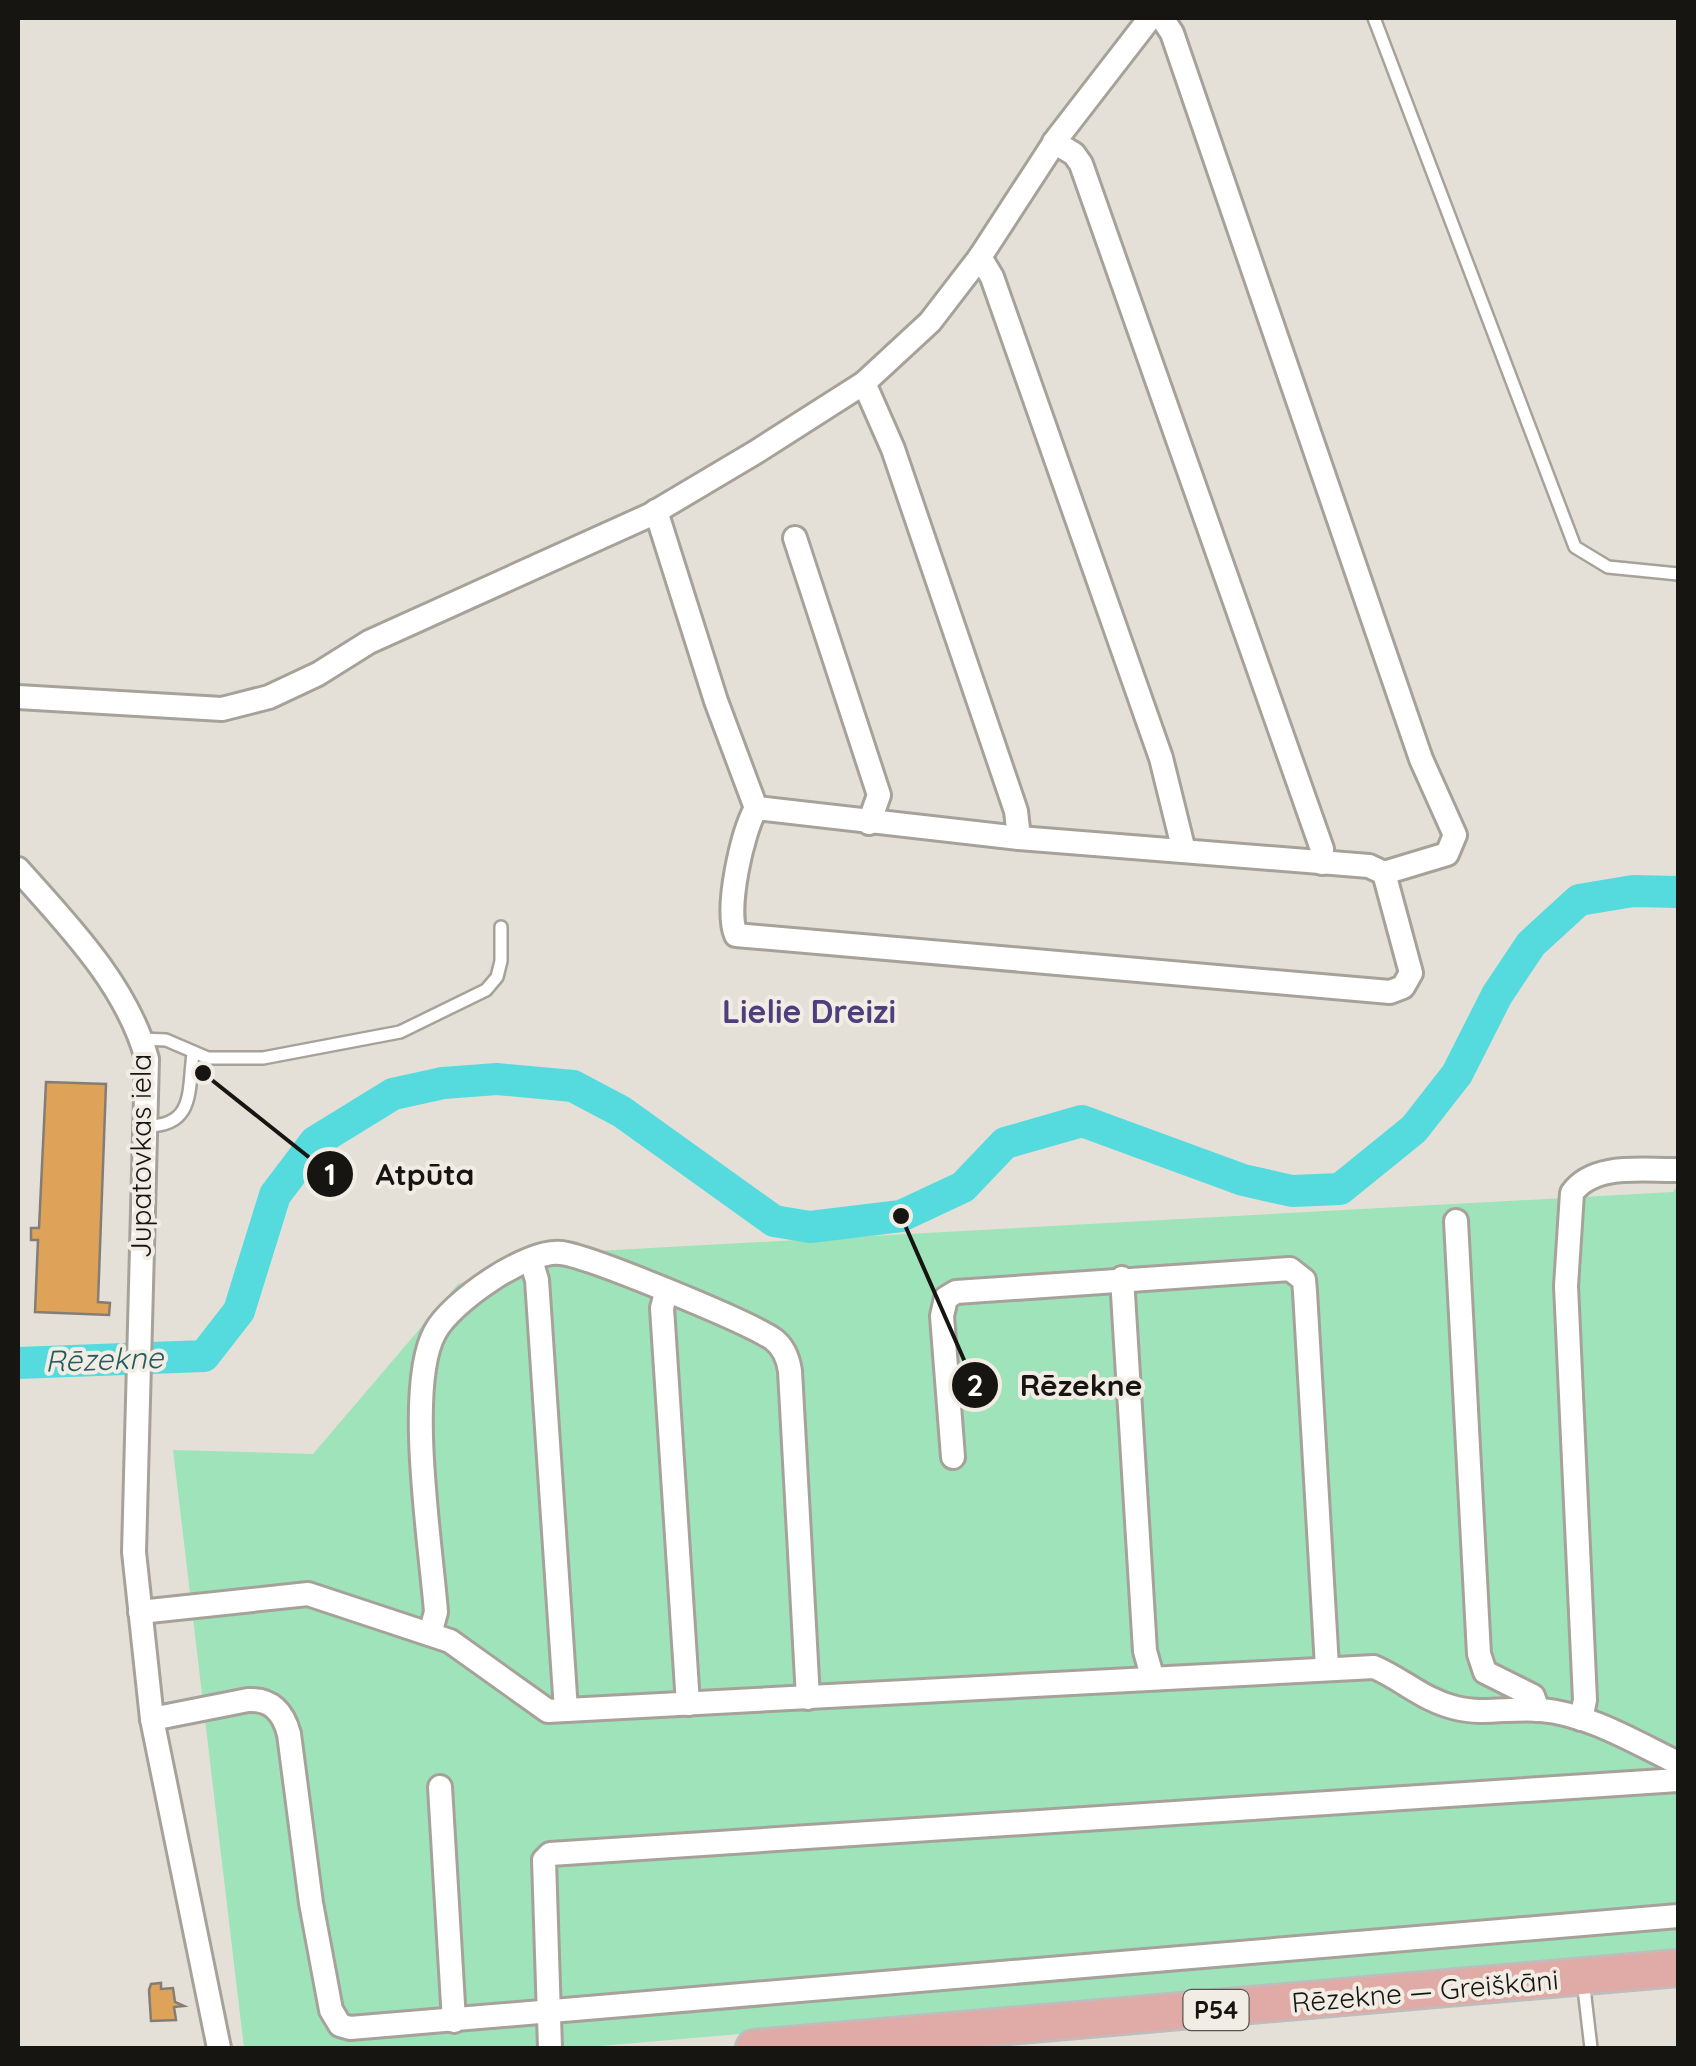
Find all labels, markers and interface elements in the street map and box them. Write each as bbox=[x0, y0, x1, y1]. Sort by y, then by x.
district label: Lielie Dreizi bbox=[722, 991, 896, 1031]
street label: Jupatovkas iela bbox=[123, 1054, 158, 1258]
callout: Atpūta bbox=[305, 1144, 494, 1204]
text: 1 bbox=[324, 1155, 336, 1193]
text: Atpūta bbox=[376, 1155, 474, 1193]
water label: Rēzekne bbox=[44, 1338, 165, 1380]
callout: Rēzekne bbox=[950, 1355, 1163, 1415]
text: 2 bbox=[966, 1366, 984, 1404]
text: Rēzekne bbox=[1020, 1366, 1142, 1404]
street label: Rēzekne — Greiškāni bbox=[1290, 1961, 1560, 2020]
road number: P54 bbox=[1184, 1990, 1248, 2030]

